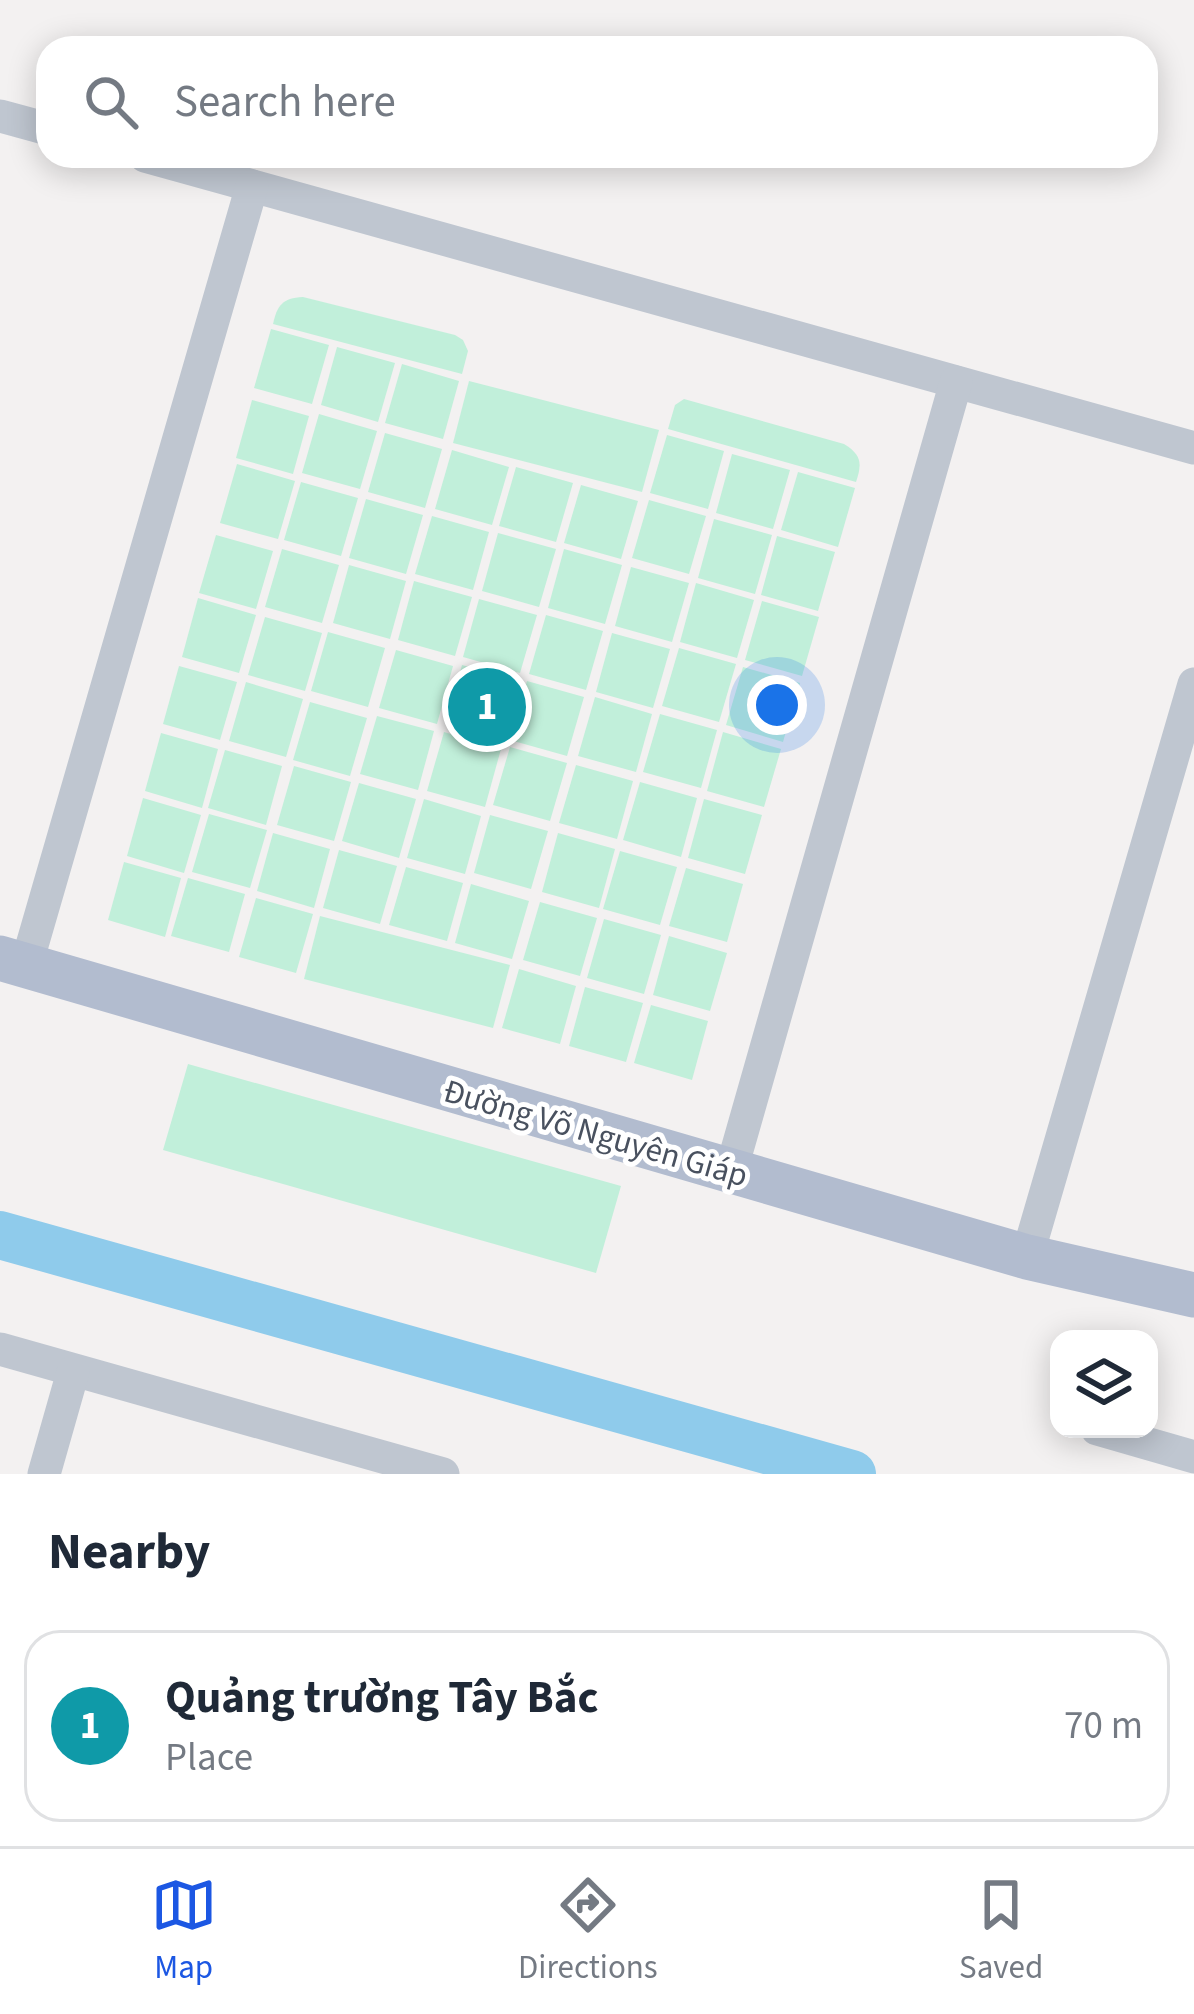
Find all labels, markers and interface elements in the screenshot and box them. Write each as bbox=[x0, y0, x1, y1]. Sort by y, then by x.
search box bbox=[36, 36, 1158, 168]
icon: search bbox=[78, 69, 144, 135]
text: Search here bbox=[174, 70, 396, 134]
pin: 1 bbox=[448, 662, 526, 752]
your location bbox=[747, 675, 807, 735]
street label: Đường Võ Nguyên Giáp bbox=[438, 1067, 753, 1199]
map controls bbox=[1050, 1330, 1158, 1438]
button: layers bbox=[1050, 1330, 1158, 1438]
text: Nearby bbox=[48, 1516, 210, 1588]
text: Quảng trường Tây Bắc bbox=[165, 1666, 599, 1730]
text: 1 bbox=[80, 1698, 100, 1754]
text: 70 m bbox=[1064, 1698, 1143, 1754]
text: Place bbox=[165, 1730, 253, 1786]
tab: Map bbox=[151, 1872, 217, 1991]
tab: Directions bbox=[518, 1872, 658, 1991]
tab: Saved bbox=[959, 1872, 1043, 1991]

